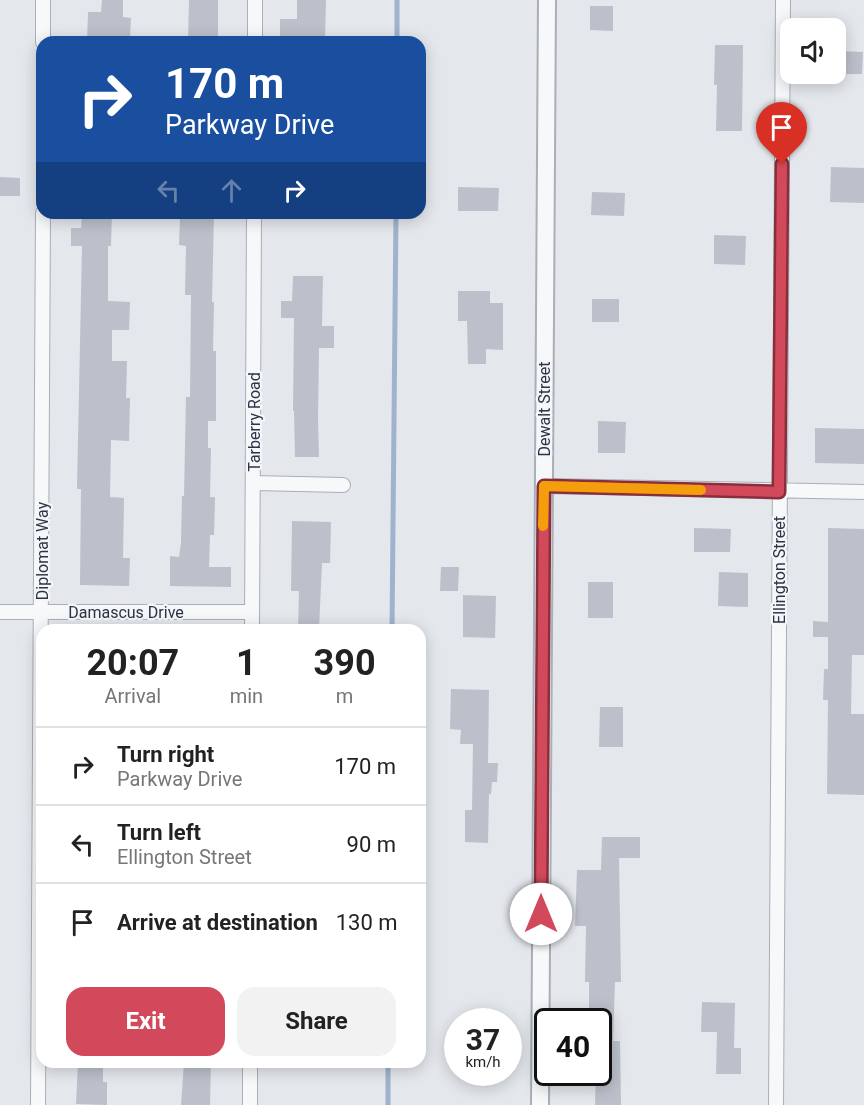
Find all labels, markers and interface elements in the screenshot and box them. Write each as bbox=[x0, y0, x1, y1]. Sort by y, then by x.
map controls bbox=[780, 18, 846, 84]
button: sound bbox=[780, 18, 846, 84]
text: 170 m bbox=[165, 59, 284, 108]
icon: right bbox=[66, 60, 144, 138]
pin bbox=[756, 102, 807, 164]
text: Parkway Drive bbox=[165, 109, 334, 141]
icon: arrive bbox=[765, 111, 798, 144]
icon: left bbox=[152, 174, 185, 207]
icon: ahead bbox=[215, 174, 248, 207]
icon: right bbox=[278, 174, 311, 207]
street label: Dewalt Street bbox=[535, 361, 554, 457]
street label: Tarberry Road bbox=[245, 372, 264, 472]
street label: Diplomat Way bbox=[33, 501, 52, 600]
street label: Ellington Street bbox=[770, 516, 789, 624]
street label: Damascus Drive bbox=[68, 603, 184, 622]
text: 20:07 bbox=[86, 642, 179, 684]
text: 1 bbox=[236, 642, 257, 684]
text: 390 bbox=[314, 642, 376, 684]
text: Arrival bbox=[104, 684, 161, 708]
text: min bbox=[230, 684, 263, 708]
text: m bbox=[336, 684, 353, 708]
text: Turn right bbox=[117, 742, 214, 767]
icon: right bbox=[66, 750, 99, 783]
text: 170 m bbox=[334, 754, 396, 779]
text: Parkway Drive bbox=[117, 767, 242, 791]
text: Turn left bbox=[117, 820, 201, 845]
icon: left bbox=[66, 828, 99, 861]
text: 90 m bbox=[347, 832, 396, 857]
text: Ellington Street bbox=[117, 845, 252, 869]
position arrow bbox=[509, 882, 573, 946]
icon: arrive bbox=[66, 906, 99, 939]
text: Arrive at destination bbox=[117, 910, 318, 935]
text: 130 m bbox=[336, 910, 398, 935]
button: Exit bbox=[66, 987, 225, 1056]
button: Share bbox=[237, 987, 396, 1056]
speed limit sign: 40 bbox=[534, 1008, 612, 1086]
text: 37 bbox=[466, 1022, 500, 1057]
text: km/h bbox=[465, 1053, 501, 1071]

